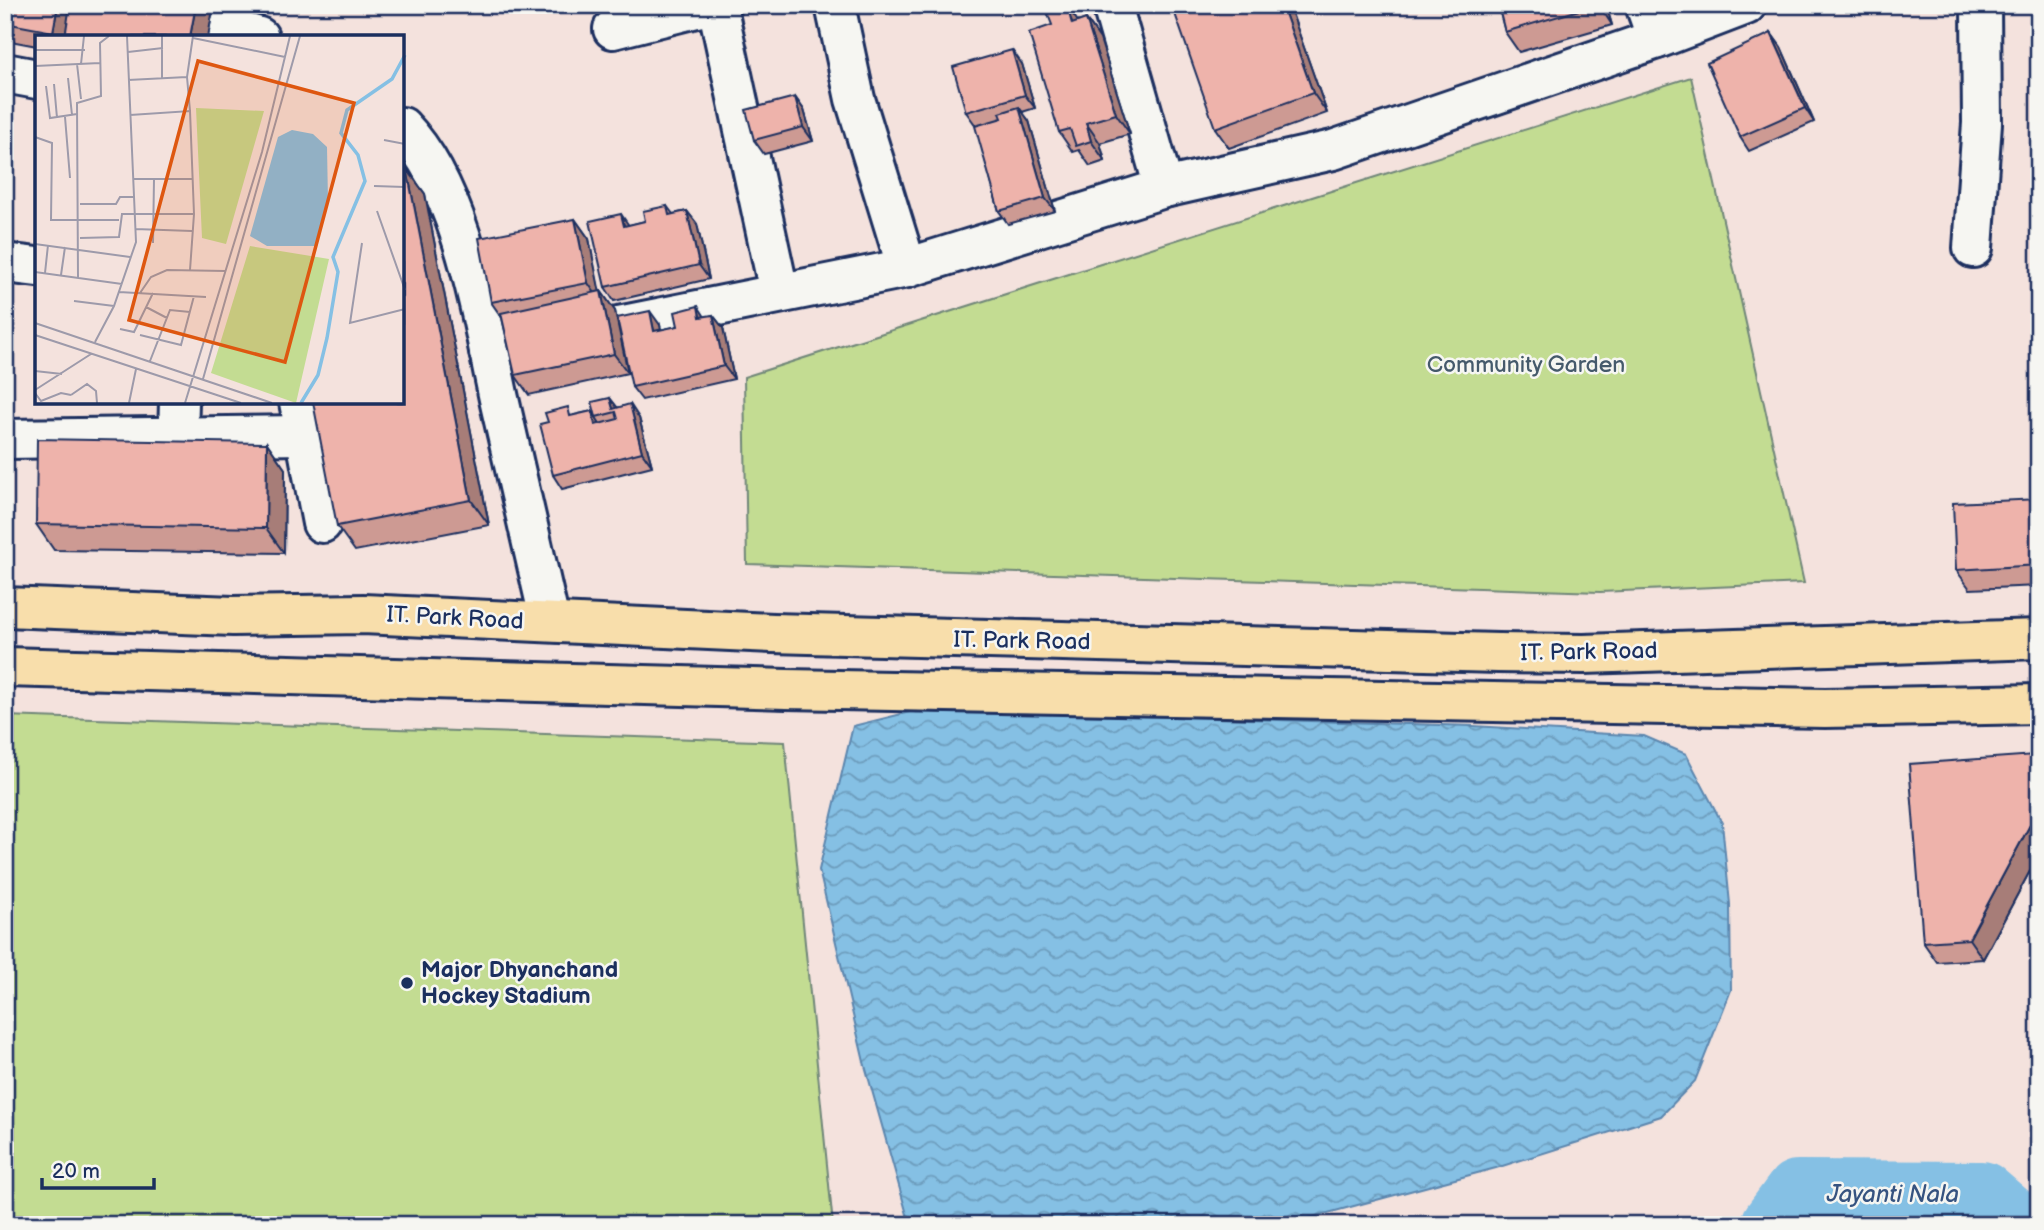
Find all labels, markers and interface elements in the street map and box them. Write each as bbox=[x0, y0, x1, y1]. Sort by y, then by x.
inset map bbox=[35, 35, 404, 404]
park label: Community Garden bbox=[1427, 351, 1625, 379]
street label: IT. Park Road bbox=[386, 600, 524, 636]
street label: IT. Park Road bbox=[953, 626, 1091, 656]
street label: IT. Park Road bbox=[1520, 637, 1658, 667]
place label: Major Dhyanchand Hockey Stadium bbox=[421, 956, 618, 1010]
marker: Major Dhyanchand Hockey Stadium bbox=[399, 975, 415, 991]
scale bar bbox=[42, 1146, 154, 1190]
text: 20 m bbox=[52, 1159, 100, 1184]
water label: Jayanti Nala bbox=[1826, 1180, 1959, 1209]

